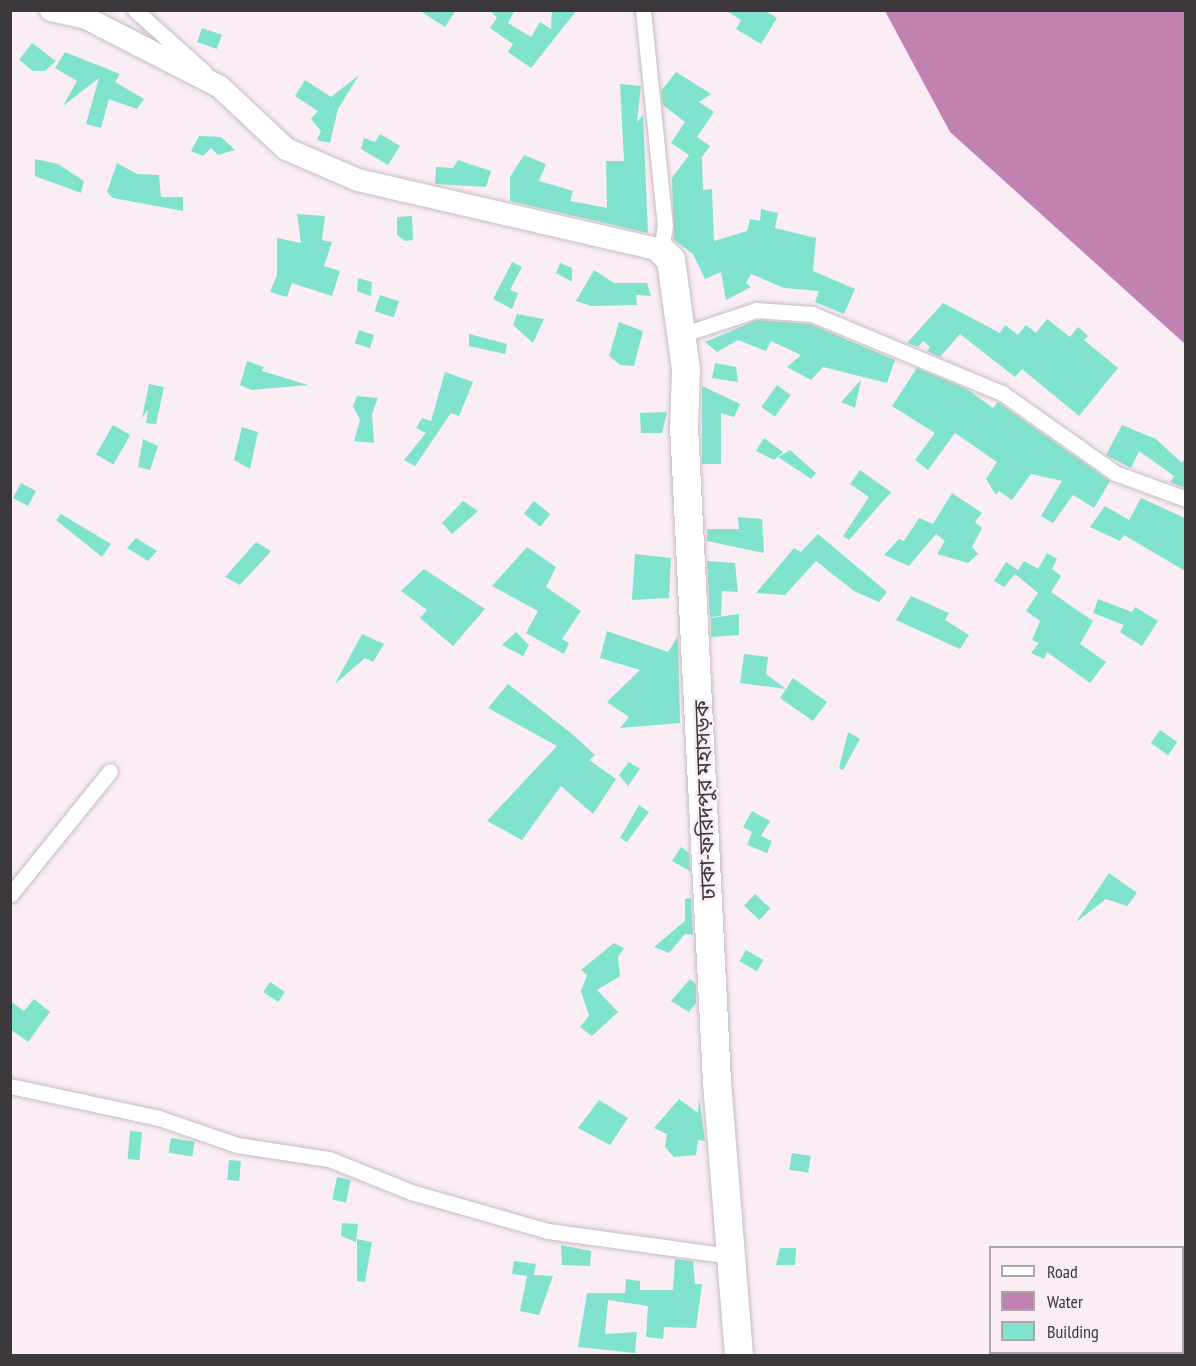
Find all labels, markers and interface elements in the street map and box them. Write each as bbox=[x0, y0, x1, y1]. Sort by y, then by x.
street label: ঢাকা-ফরিদপুর মহাসড়ক bbox=[689, 700, 721, 900]
legend bbox=[989, 1246, 1184, 1354]
text: Road bbox=[1047, 1260, 1078, 1283]
text: Water bbox=[1047, 1290, 1083, 1313]
text: Building bbox=[1047, 1320, 1099, 1343]

